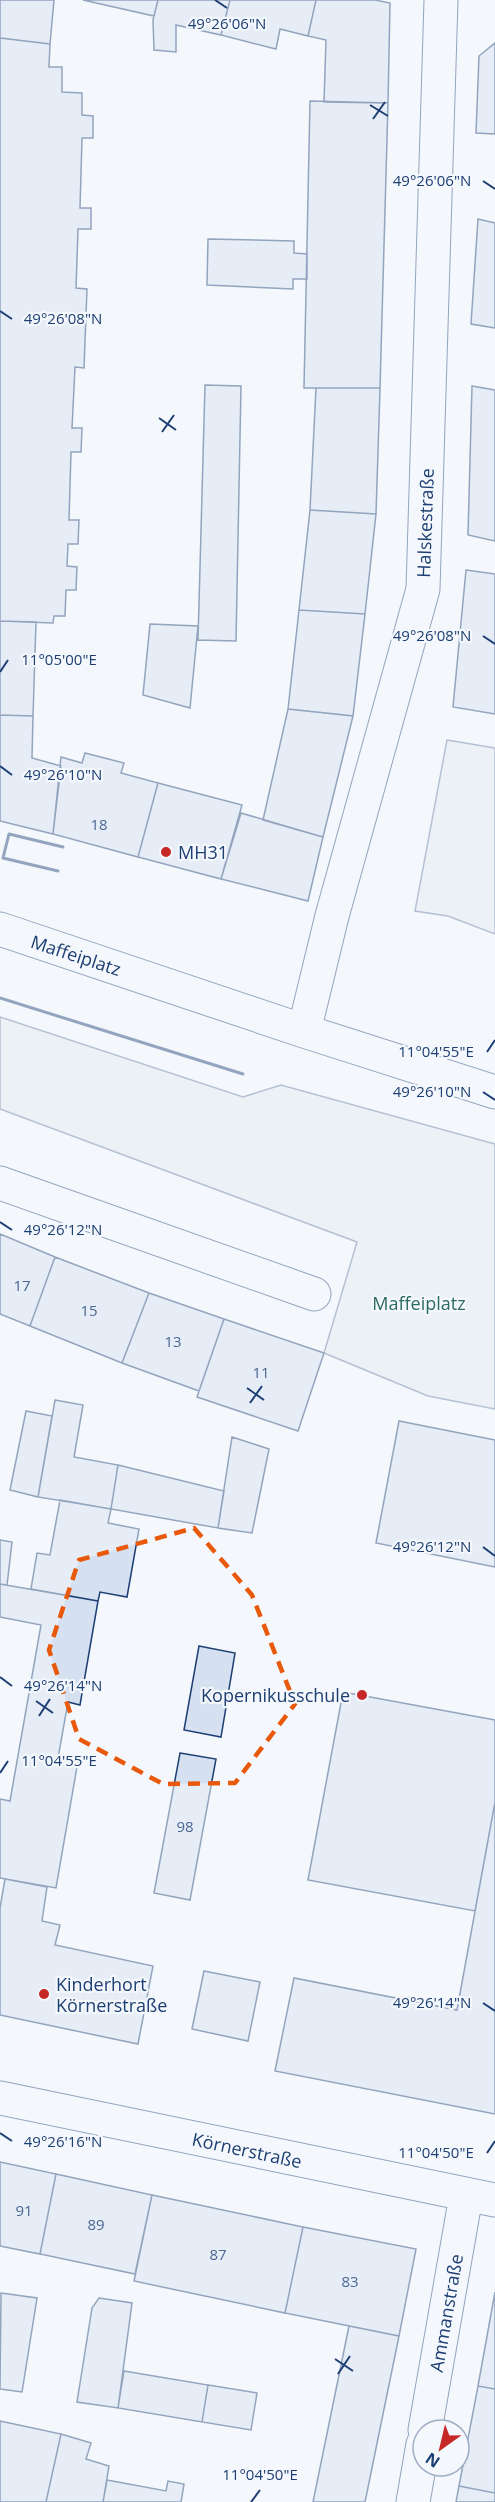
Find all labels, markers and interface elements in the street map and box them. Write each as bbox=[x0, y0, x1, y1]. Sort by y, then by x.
text: 49°26'06"N bbox=[188, 13, 266, 33]
text: 49°26'06"N bbox=[393, 170, 471, 190]
text: 49°26'08"N bbox=[24, 308, 102, 328]
street label: Halskestraße bbox=[411, 468, 439, 578]
text: 49°26'08"N bbox=[393, 625, 471, 645]
text: 11°05'00"E bbox=[21, 649, 97, 669]
text: 49°26'10"N bbox=[24, 764, 102, 784]
house number: 18 bbox=[90, 814, 108, 834]
place label: MH31 bbox=[178, 840, 228, 864]
marker: MH31 bbox=[159, 845, 173, 859]
street label: Maffeiplatz bbox=[28, 929, 124, 981]
text: 11°04'55"E bbox=[398, 1041, 474, 1061]
text: 49°26'10"N bbox=[393, 1081, 471, 1101]
text: 49°26'12"N bbox=[24, 1219, 102, 1239]
house number: 17 bbox=[13, 1275, 31, 1295]
park label: Maffeiplatz bbox=[372, 1291, 466, 1315]
house number: 15 bbox=[80, 1300, 98, 1320]
house number: 13 bbox=[164, 1331, 182, 1351]
house number: 11 bbox=[252, 1362, 270, 1382]
text: 49°26'12"N bbox=[393, 1536, 471, 1556]
text: 49°26'14"N bbox=[24, 1675, 102, 1695]
place label: Kopernikusschule bbox=[201, 1683, 350, 1707]
marker: Kopernikusschule bbox=[355, 1688, 369, 1702]
text: 11°04'55"E bbox=[21, 1750, 97, 1770]
house number: 98 bbox=[176, 1816, 194, 1836]
place label: Kinderhort Körnerstraße bbox=[56, 1972, 167, 2017]
marker: Kinderhort Körnerstraße bbox=[37, 1987, 51, 2001]
text: 49°26'14"N bbox=[393, 1992, 471, 2012]
street label: Körnerstraße bbox=[190, 2127, 304, 2173]
text: 49°26'16"N bbox=[24, 2131, 102, 2151]
text: 11°04'50"E bbox=[398, 2142, 474, 2162]
house number: 91 bbox=[15, 2200, 33, 2220]
house number: 89 bbox=[87, 2214, 105, 2234]
house number: 87 bbox=[209, 2244, 227, 2264]
street label: Ammanstraße bbox=[424, 2252, 468, 2374]
house number: 83 bbox=[341, 2271, 359, 2291]
north arrow bbox=[411, 2418, 471, 2478]
text: N bbox=[421, 2448, 444, 2473]
text: 11°04'50"E bbox=[222, 2464, 298, 2484]

